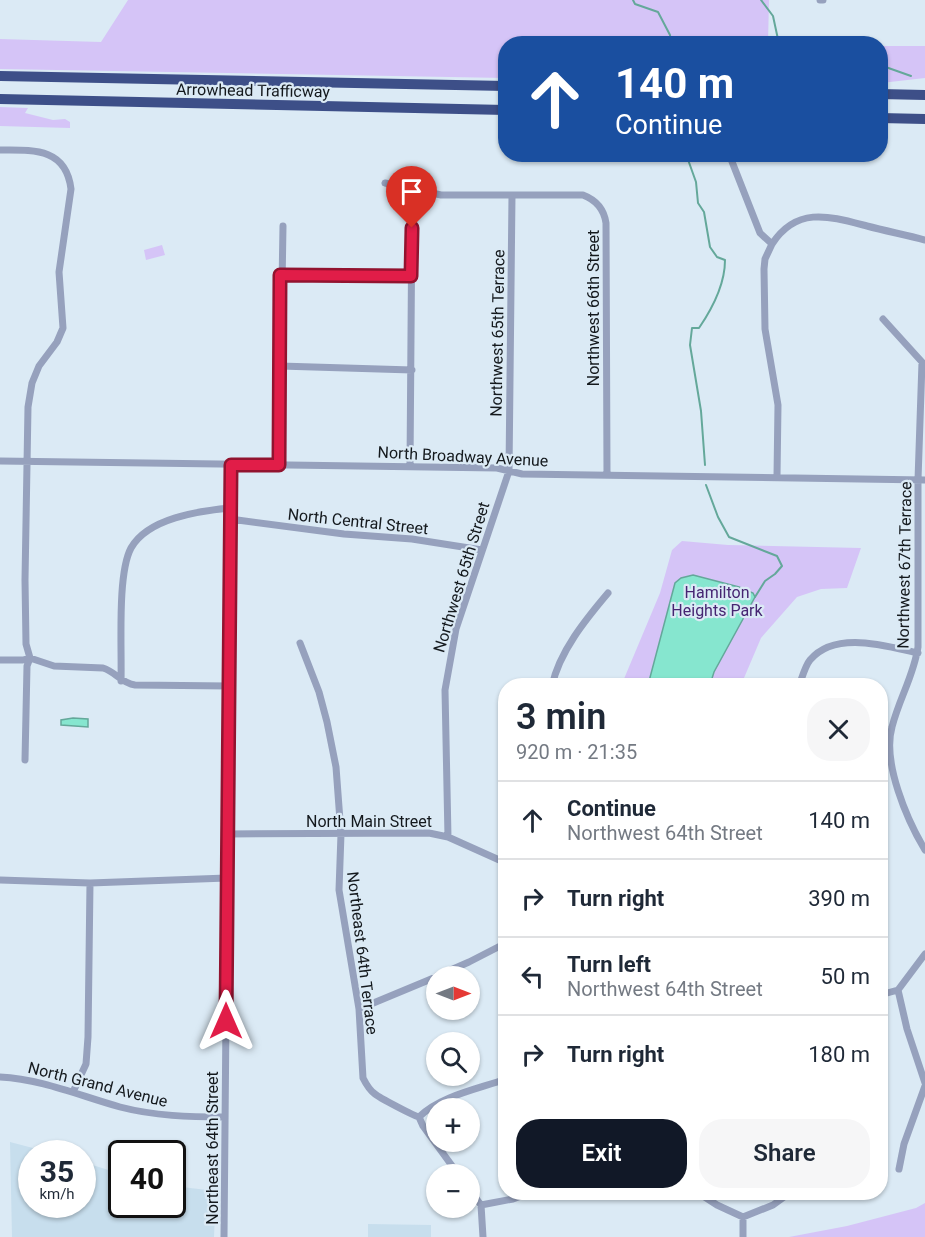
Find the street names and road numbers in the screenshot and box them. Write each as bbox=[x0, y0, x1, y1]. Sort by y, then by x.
street label: Arrowhead Trafficway bbox=[176, 80, 331, 101]
street label: Northwest 66th Street bbox=[584, 230, 603, 386]
street label: Northwest 65th Terrace bbox=[487, 249, 508, 417]
street label: North Broadway Avenue bbox=[377, 443, 549, 470]
street label: Northwest 67th Terrace bbox=[894, 481, 915, 649]
street label: Northwest 65th Street bbox=[430, 500, 493, 655]
street label: North Central Street bbox=[287, 505, 429, 538]
street label: North Main Street bbox=[306, 812, 432, 831]
street label: Northeast 64th Terrace bbox=[343, 870, 382, 1036]
street label: North Grand Avenue bbox=[26, 1058, 170, 1111]
street label: Northeast 64th Street bbox=[203, 1071, 222, 1225]

